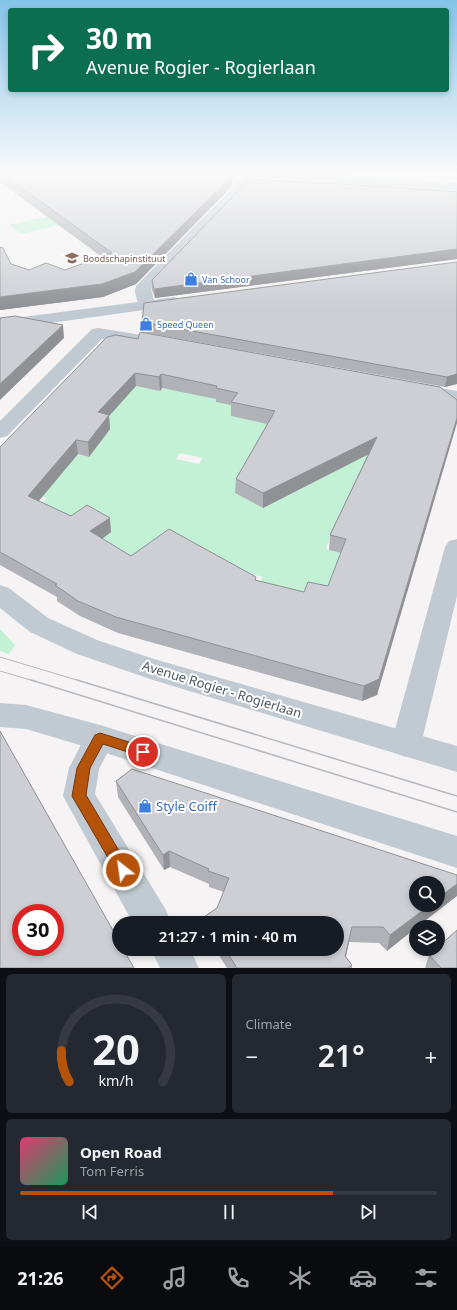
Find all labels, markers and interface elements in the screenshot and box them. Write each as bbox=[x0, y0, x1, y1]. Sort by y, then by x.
text: 30 m bbox=[86, 19, 153, 57]
icon: right bbox=[20, 24, 72, 76]
text: Avenue Rogier - Rogierlaan bbox=[86, 55, 316, 79]
school or university icon: Boodschapinstituut bbox=[64, 250, 80, 266]
place label: Boodschapinstituut bbox=[83, 252, 166, 265]
shop icon: Van Schoor bbox=[183, 271, 199, 287]
place label: Van Schoor bbox=[202, 273, 250, 286]
shop icon: Speed Queen bbox=[138, 316, 154, 332]
place label: Speed Queen bbox=[157, 318, 214, 331]
street label: Avenue Rogier - Rogierlaan bbox=[140, 656, 304, 722]
pin bbox=[126, 735, 160, 769]
icon: arrive bbox=[132, 741, 154, 763]
place label: Style Coiff bbox=[156, 797, 218, 815]
shop icon: Style Coiff bbox=[137, 798, 153, 814]
position arrow bbox=[102, 849, 144, 891]
map controls bbox=[409, 876, 445, 956]
button: search bbox=[409, 876, 445, 912]
speed limit sign: 30 bbox=[12, 904, 64, 956]
button: layers bbox=[409, 920, 445, 956]
text: 21:27 · 1 min · 40 m bbox=[159, 926, 297, 946]
text: Climate bbox=[246, 1015, 292, 1033]
text: 20 bbox=[92, 1020, 140, 1076]
text: 21° bbox=[318, 1035, 365, 1076]
text: − bbox=[246, 1041, 258, 1071]
text: + bbox=[424, 1041, 437, 1071]
text: km/h bbox=[98, 1070, 133, 1089]
text: Open Road bbox=[80, 1142, 162, 1162]
text: Tom Ferris bbox=[80, 1162, 144, 1180]
icon: previous bbox=[79, 1201, 101, 1223]
icon: pause bbox=[218, 1201, 240, 1223]
icon: next bbox=[357, 1201, 379, 1223]
icon: directions bbox=[98, 1264, 126, 1292]
icon: music bbox=[161, 1264, 189, 1292]
icon: phone bbox=[224, 1264, 252, 1292]
icon: climate bbox=[286, 1264, 314, 1292]
icon: car bbox=[349, 1264, 377, 1292]
icon: filters bbox=[412, 1264, 440, 1292]
text: 21:26 bbox=[17, 1266, 64, 1290]

